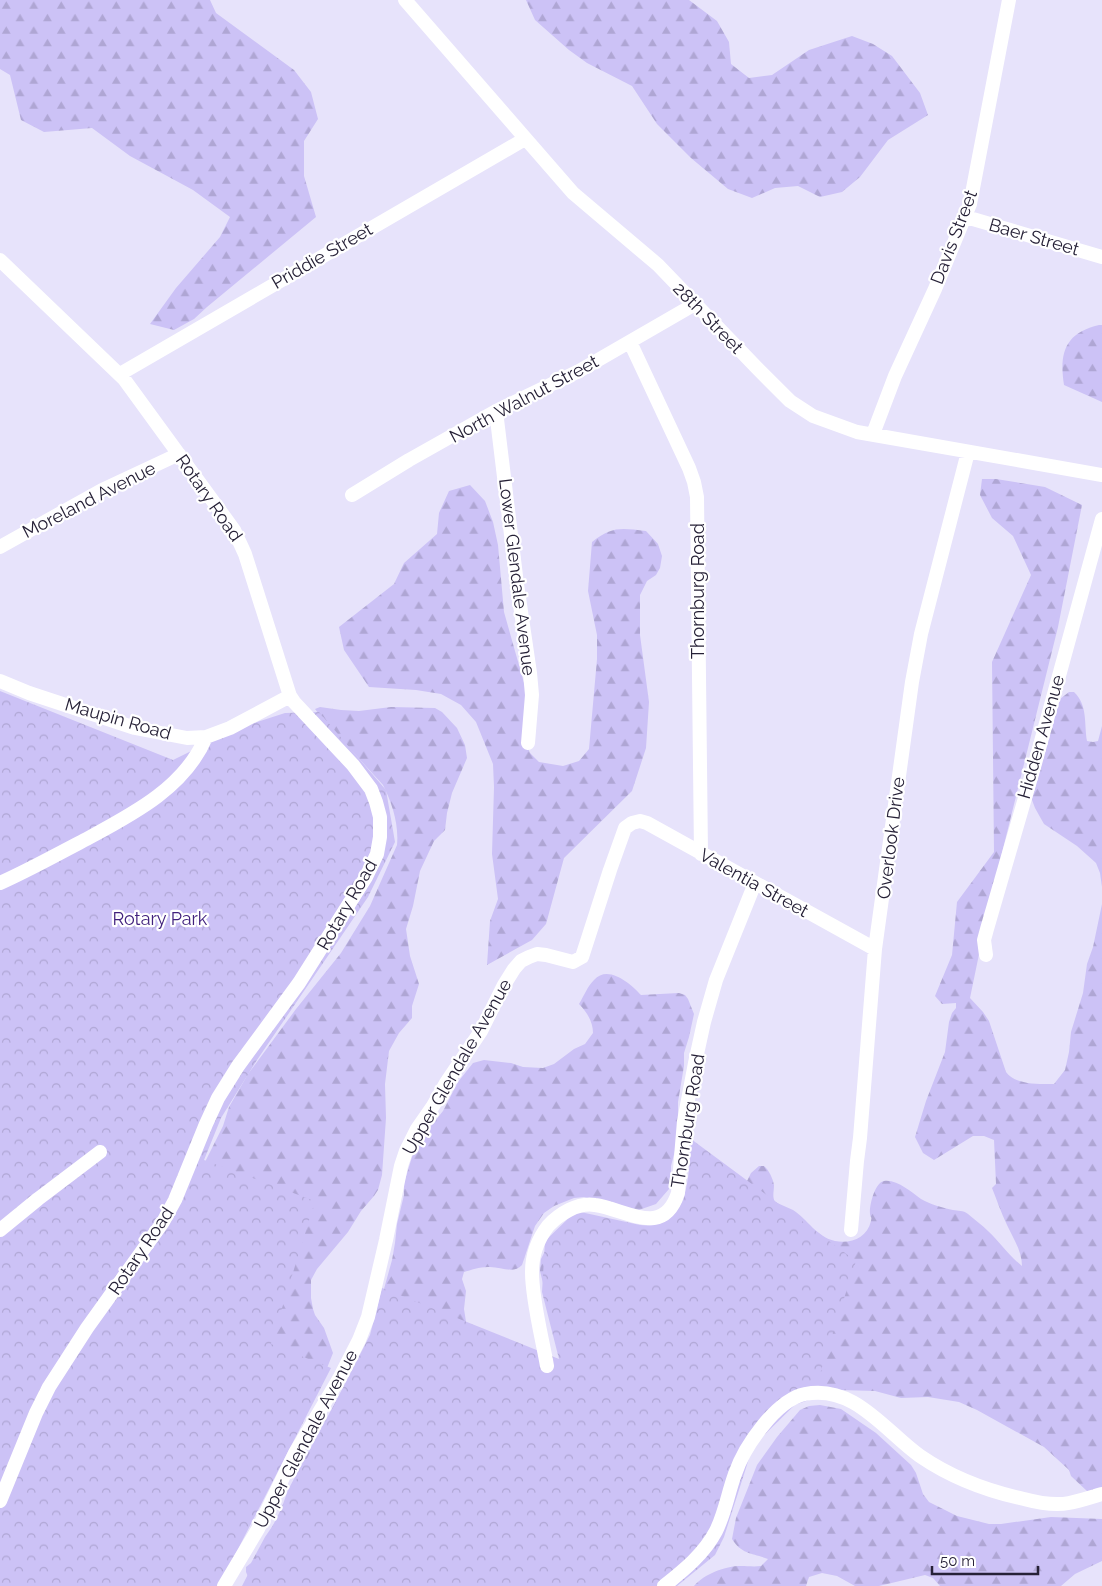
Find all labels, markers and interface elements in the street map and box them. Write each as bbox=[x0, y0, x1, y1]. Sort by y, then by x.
street label: Davis Street bbox=[926, 187, 981, 287]
street label: Baer Street bbox=[987, 214, 1082, 259]
street label: Priddie Street bbox=[268, 218, 376, 293]
street label: 28th Street bbox=[669, 278, 748, 358]
street label: North Walnut Street bbox=[446, 350, 602, 447]
street label: Rotary Road bbox=[172, 450, 247, 545]
street label: Moreland Avenue bbox=[19, 457, 159, 542]
street label: Lower Glendale Avenue bbox=[495, 477, 540, 677]
street label: Thornburg Road bbox=[687, 523, 708, 659]
street label: Hidden Avenue bbox=[1013, 672, 1068, 801]
street label: Maupin Road bbox=[63, 693, 174, 744]
street label: Overlook Drive bbox=[873, 775, 908, 900]
street label: Valentia Street bbox=[696, 844, 812, 921]
street label: Rotary Road bbox=[312, 856, 381, 954]
park label: Rotary Park bbox=[113, 908, 208, 929]
street label: Upper Glendale Avenue bbox=[398, 975, 516, 1158]
street label: Thornburg Road bbox=[667, 1052, 708, 1190]
street label: Rotary Road bbox=[104, 1203, 178, 1299]
street label: Upper Glendale Avenue bbox=[250, 1345, 362, 1532]
scale bar bbox=[932, 1544, 1038, 1576]
text: 50 m bbox=[940, 1552, 975, 1570]

